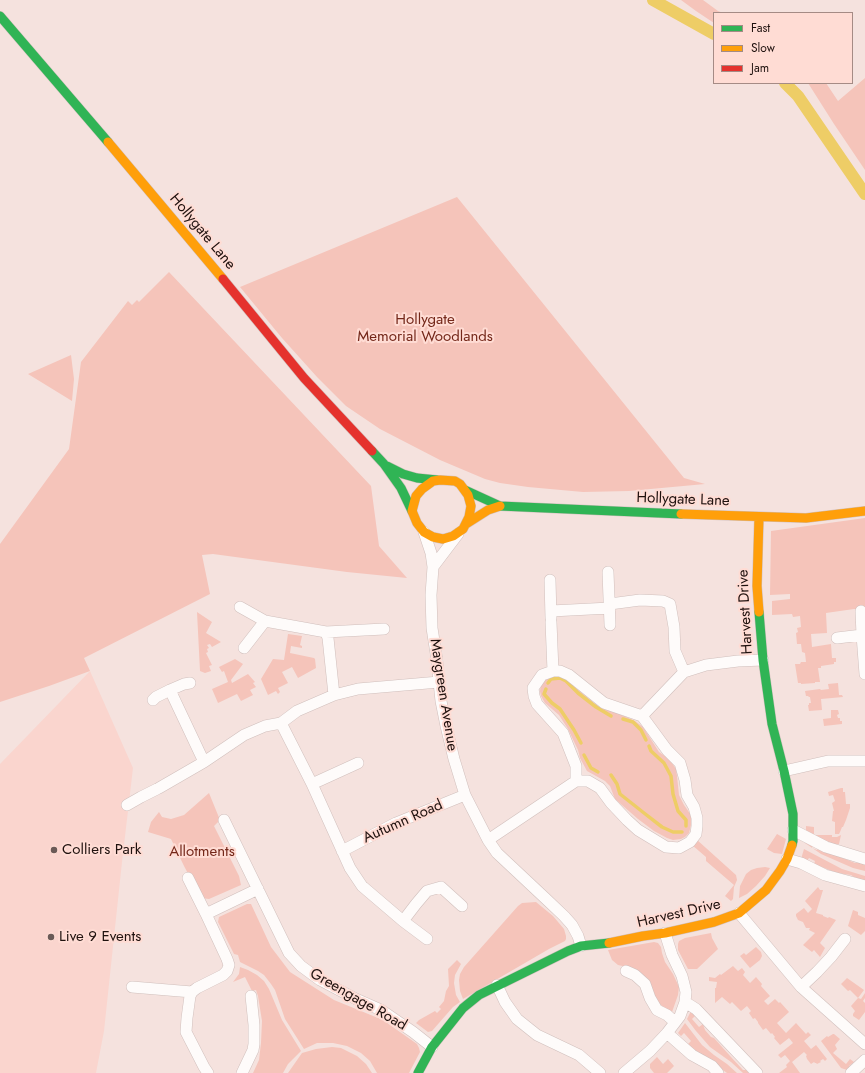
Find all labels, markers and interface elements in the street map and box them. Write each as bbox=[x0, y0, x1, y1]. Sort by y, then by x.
legend bbox=[713, 12, 853, 84]
text: Fast bbox=[751, 19, 770, 37]
text: Slow bbox=[751, 39, 775, 57]
text: Jam bbox=[751, 59, 769, 77]
street label: Hollygate Lane bbox=[165, 190, 239, 274]
park label: Hollygate Memorial Woodlands bbox=[357, 311, 493, 346]
street label: Hollygate Lane bbox=[636, 489, 730, 511]
street label: Harvest Drive bbox=[735, 569, 757, 655]
street label: Maygreen Avenue bbox=[425, 637, 461, 753]
street label: Autumn Road bbox=[360, 796, 446, 848]
place label: Colliers Park bbox=[62, 841, 141, 859]
park label: Allotments bbox=[169, 843, 235, 861]
marker: Colliers Park bbox=[49, 845, 59, 855]
street label: Harvest Drive bbox=[636, 896, 722, 932]
place label: Live 9 Events bbox=[59, 928, 141, 946]
marker: Live 9 Events bbox=[46, 932, 56, 942]
street label: Greengage Road bbox=[306, 965, 410, 1035]

